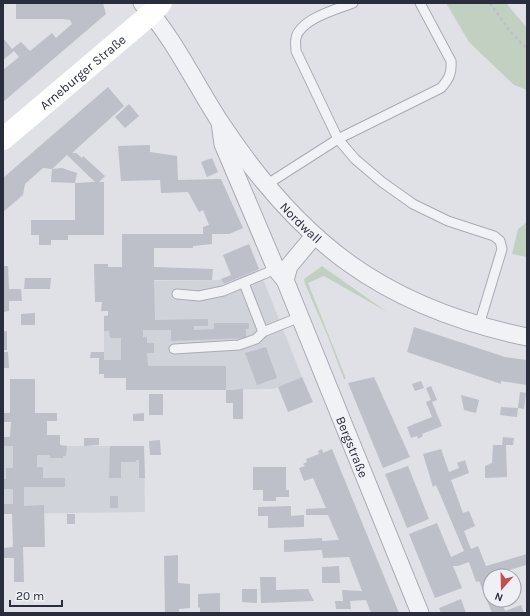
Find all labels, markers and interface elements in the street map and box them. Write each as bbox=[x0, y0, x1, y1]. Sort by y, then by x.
street label: Arneburger Straße bbox=[37, 31, 129, 113]
street label: Nordwall bbox=[277, 199, 325, 247]
street label: Bergstraße bbox=[333, 414, 371, 480]
north arrow bbox=[482, 568, 522, 608]
scale bar bbox=[10, 582, 62, 608]
text: 20 m bbox=[16, 589, 44, 603]
text: N bbox=[493, 589, 505, 604]

